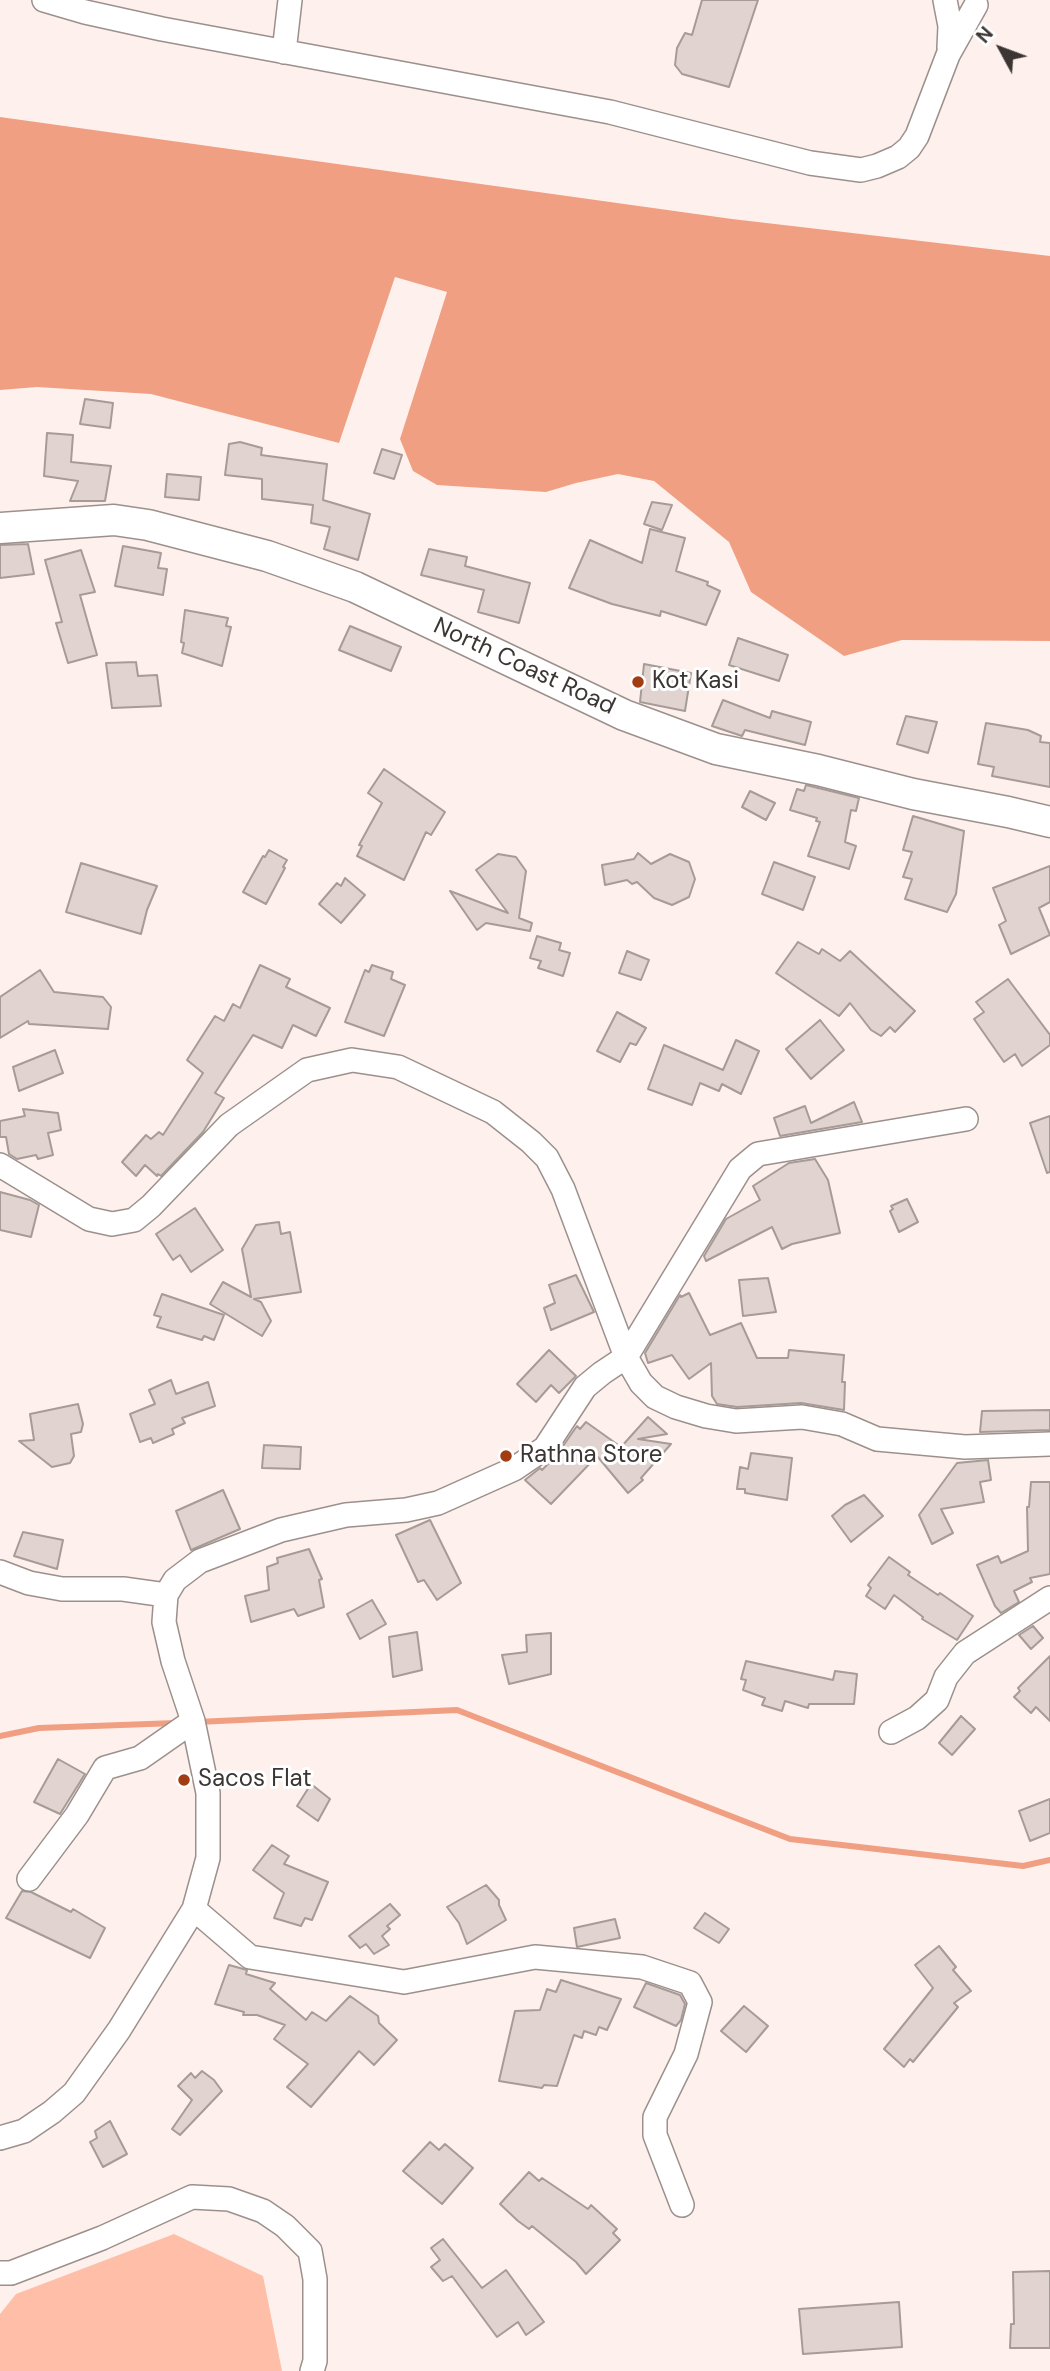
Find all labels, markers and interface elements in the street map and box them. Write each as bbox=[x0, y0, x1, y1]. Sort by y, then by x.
north arrow bbox=[966, 14, 1036, 84]
text: N bbox=[971, 21, 999, 48]
street label: North Coast Road bbox=[429, 612, 619, 722]
place label: Kot Kasi bbox=[652, 668, 739, 696]
marker: Kot Kasi bbox=[630, 674, 646, 690]
place label: Rathna Store bbox=[520, 1442, 662, 1470]
marker: Rathna Store bbox=[498, 1448, 514, 1464]
place label: Sacos Flat bbox=[198, 1766, 312, 1794]
marker: Sacos Flat bbox=[176, 1772, 192, 1788]

